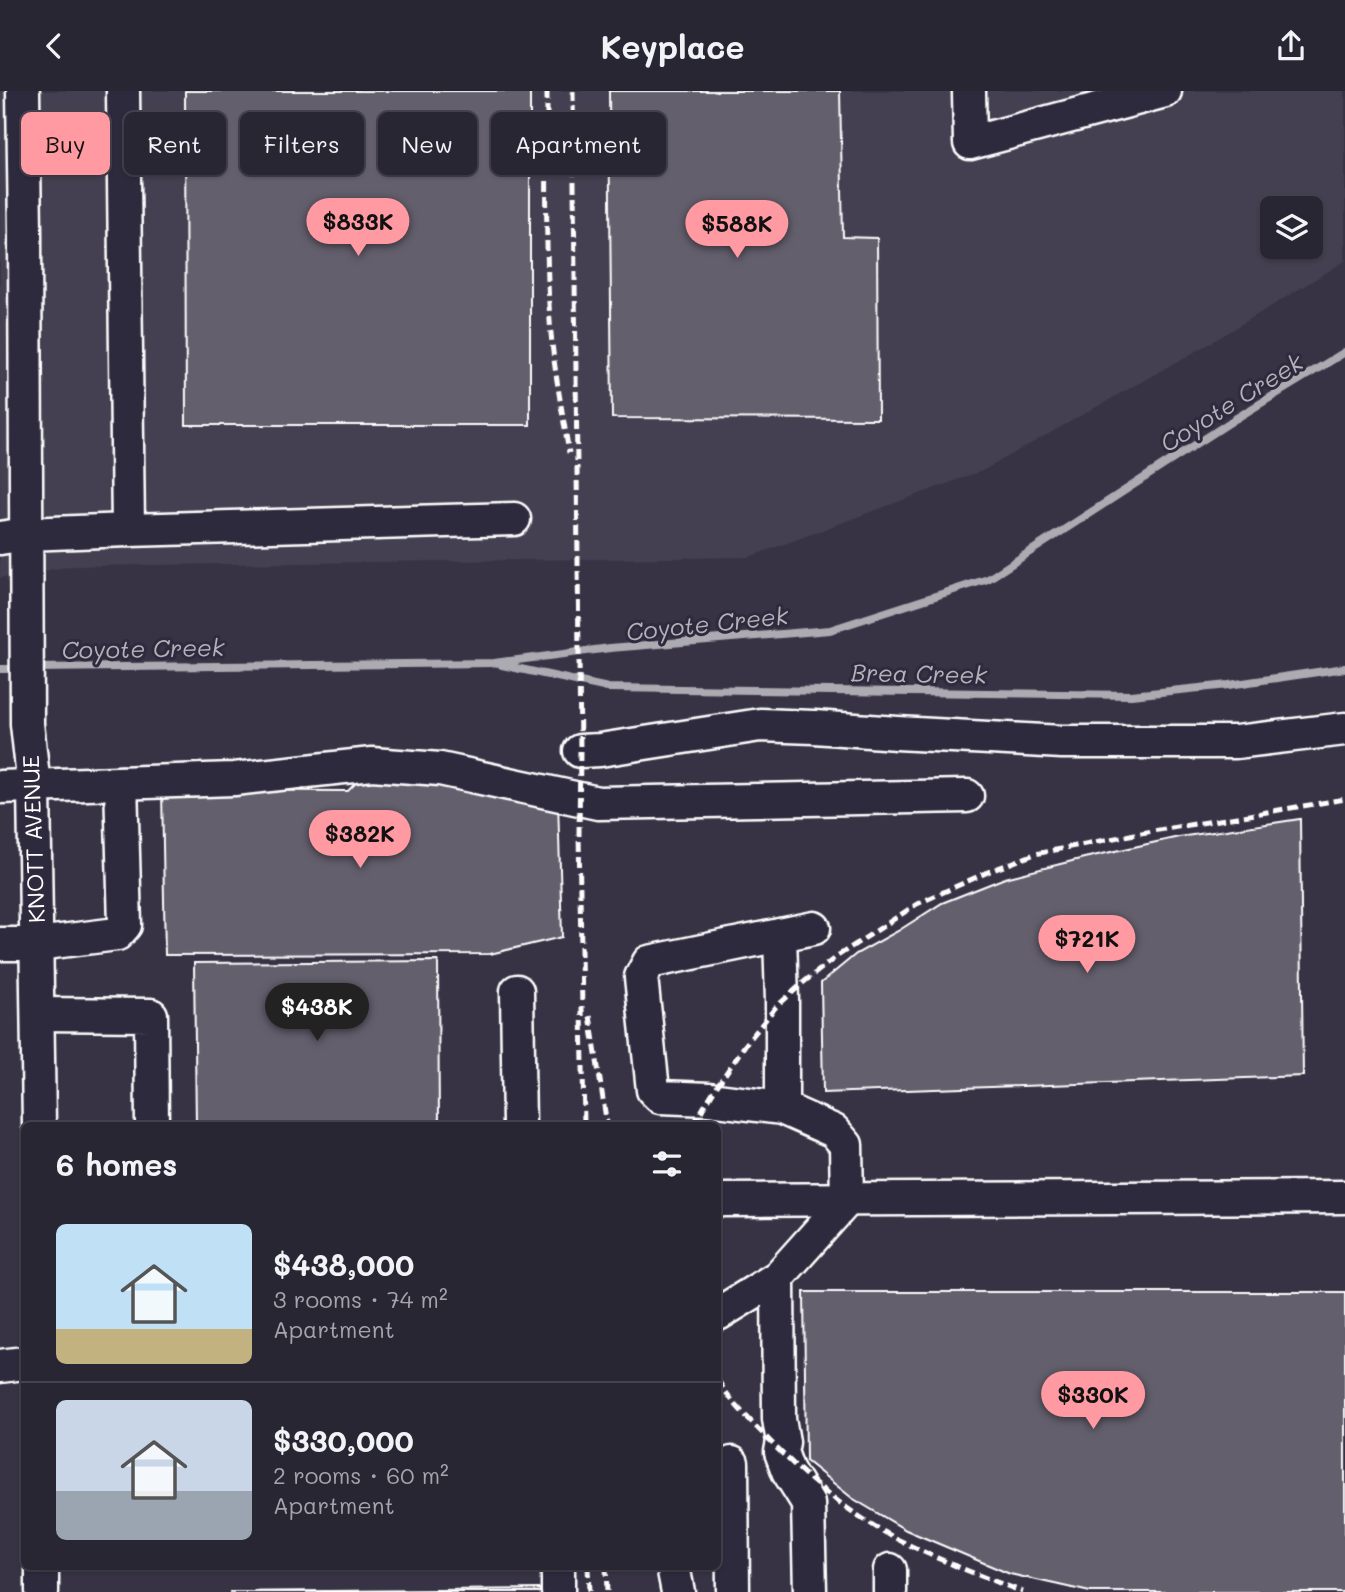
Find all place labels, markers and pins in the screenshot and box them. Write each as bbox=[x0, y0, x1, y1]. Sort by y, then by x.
pin: $833K bbox=[309, 199, 407, 258]
pin: $588K bbox=[688, 201, 786, 260]
pin: $382K bbox=[311, 811, 409, 870]
pin: $721K bbox=[1038, 915, 1136, 975]
pin: $438K bbox=[268, 983, 366, 1043]
pin: $330K bbox=[1044, 1371, 1142, 1431]

